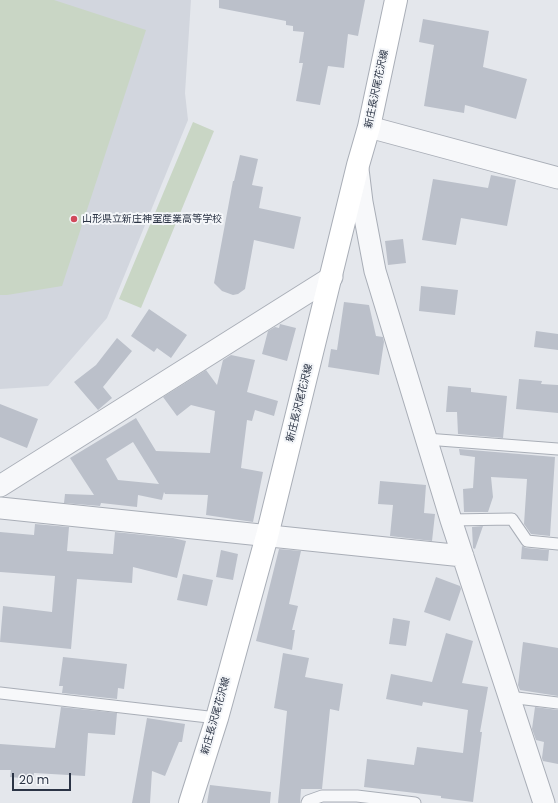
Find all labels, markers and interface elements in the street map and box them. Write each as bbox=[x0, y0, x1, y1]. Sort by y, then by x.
street label: 新庄長沢尾花沢線 bbox=[363, 49, 391, 129]
place label: 山形県立新庄神室産業高等学校 bbox=[82, 213, 222, 225]
marker: 山形県立新庄神室産業高等学校 bbox=[69, 214, 79, 224]
street label: 新庄長沢尾花沢線 bbox=[285, 363, 315, 443]
street label: 新庄長沢尾花沢線 bbox=[199, 676, 233, 756]
scale bar bbox=[14, 765, 73, 791]
text: 20 m bbox=[19, 771, 49, 788]

